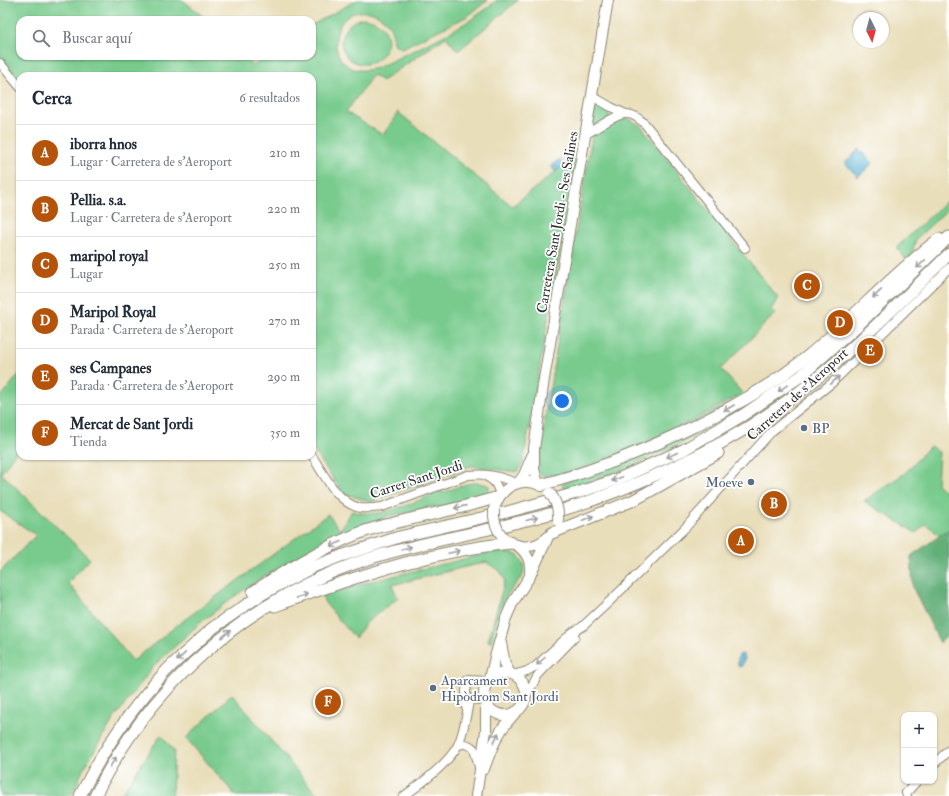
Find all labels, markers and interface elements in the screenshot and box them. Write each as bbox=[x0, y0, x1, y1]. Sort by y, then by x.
north arrow bbox=[853, 12, 889, 48]
search box bbox=[16, 16, 316, 60]
icon: search bbox=[30, 27, 52, 49]
text: Buscar aquí bbox=[62, 29, 131, 48]
text: Cerca bbox=[32, 88, 72, 109]
text: 6 resultados bbox=[239, 90, 300, 106]
street label: Carretera Sant Jordi - Ses Salines bbox=[533, 130, 582, 314]
text: iborra hnos bbox=[70, 135, 137, 154]
text: A bbox=[41, 145, 49, 161]
text: 210 m bbox=[269, 145, 300, 161]
text: Lugar · Carretera de s'Aeroport bbox=[70, 154, 232, 170]
text: Pellia. s.a. bbox=[70, 191, 126, 210]
text: B bbox=[41, 201, 49, 217]
text: 220 m bbox=[267, 201, 300, 217]
text: Lugar · Carretera de s'Aeroport bbox=[70, 210, 232, 226]
text: maripol royal bbox=[70, 247, 148, 266]
text: C bbox=[40, 257, 50, 273]
text: 250 m bbox=[268, 257, 300, 273]
one-way arrow bbox=[916, 259, 926, 269]
text: Lugar bbox=[70, 266, 103, 282]
pin: C bbox=[794, 271, 820, 301]
one-way arrow bbox=[872, 289, 882, 298]
text: Maripol Royal bbox=[70, 303, 156, 322]
pin: D bbox=[827, 308, 853, 338]
text: D bbox=[40, 313, 50, 329]
text: 270 m bbox=[268, 313, 300, 329]
text: Parada · Carretera de s'Aeroport bbox=[70, 322, 234, 338]
pin: E bbox=[857, 336, 883, 366]
street label: Carretera de s'Aeroport bbox=[743, 344, 852, 445]
text: ses Campanes bbox=[70, 359, 151, 378]
text: E bbox=[40, 369, 50, 385]
text: 290 m bbox=[267, 369, 300, 385]
one-way arrow bbox=[829, 376, 839, 385]
text: Parada · Carretera de s'Aeroport bbox=[70, 378, 234, 394]
one-way arrow bbox=[778, 384, 789, 392]
your location bbox=[552, 391, 572, 411]
one-way arrow bbox=[723, 405, 735, 413]
text: Mercat de Sant Jordi bbox=[70, 415, 193, 434]
place label: BP bbox=[812, 420, 829, 437]
marker: BP bbox=[799, 423, 809, 433]
text: F bbox=[41, 425, 49, 441]
text: 350 m bbox=[270, 425, 300, 441]
text: Tienda bbox=[70, 434, 107, 450]
one-way arrow bbox=[666, 452, 678, 459]
street label: Carrer Sant Jordi bbox=[368, 456, 465, 502]
place label: Moeve bbox=[705, 474, 743, 491]
one-way arrow bbox=[611, 475, 623, 483]
marker: Moeve bbox=[746, 477, 756, 487]
pin: B bbox=[761, 489, 787, 519]
one-way arrow bbox=[454, 504, 467, 511]
one-way arrow bbox=[581, 514, 593, 522]
one-way arrow bbox=[525, 515, 538, 522]
pin: A bbox=[728, 526, 754, 556]
one-way arrow bbox=[330, 541, 342, 548]
one-way arrow bbox=[399, 543, 412, 551]
one-way arrow bbox=[447, 548, 460, 556]
one-way arrow bbox=[296, 592, 308, 600]
one-way arrow bbox=[220, 630, 231, 639]
one-way arrow bbox=[176, 652, 187, 661]
one-way arrow bbox=[536, 656, 547, 665]
place label: Aparcament Hipòdrom Sant Jordi bbox=[440, 672, 559, 706]
marker: Aparcament Hipòdrom Sant Jordi bbox=[428, 683, 438, 693]
pin: F bbox=[315, 687, 341, 717]
map controls bbox=[901, 712, 937, 784]
button: + bbox=[901, 712, 937, 748]
one-way arrow bbox=[493, 732, 500, 744]
button: − bbox=[901, 748, 937, 784]
one-way arrow bbox=[110, 756, 118, 768]

